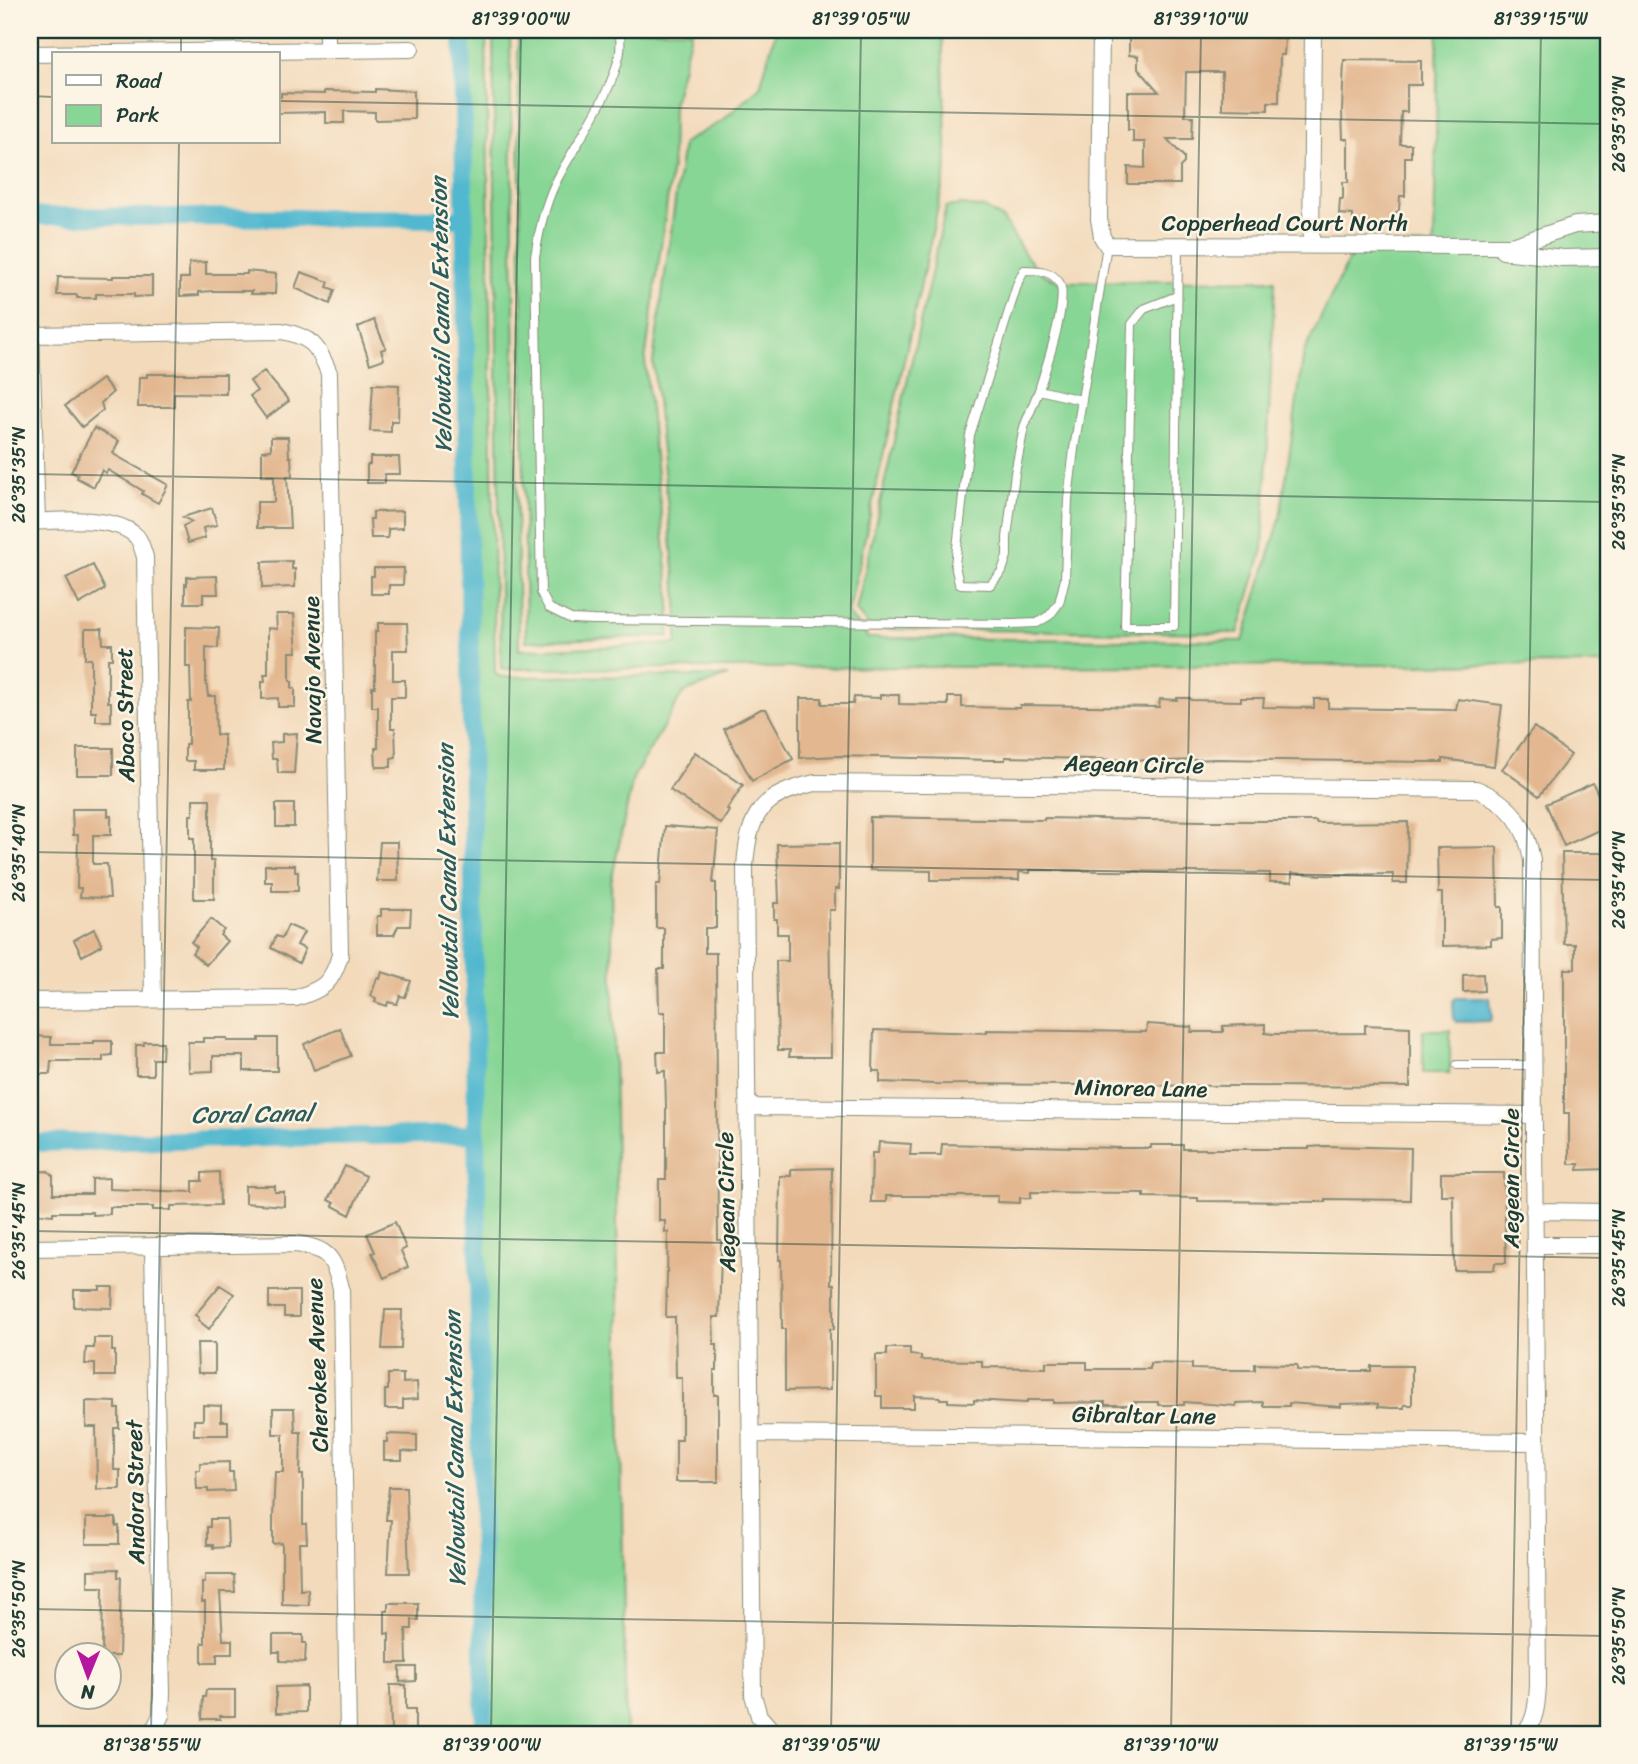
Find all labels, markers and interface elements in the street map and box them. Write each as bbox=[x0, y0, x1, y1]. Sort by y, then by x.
text: 81°39'00"W bbox=[472, 3, 571, 35]
text: 81°39'05"W bbox=[812, 3, 911, 35]
text: 81°39'10"W bbox=[1154, 3, 1249, 35]
text: 81°39'15"W bbox=[1494, 3, 1589, 35]
legend bbox=[52, 52, 280, 144]
text: Road bbox=[116, 62, 163, 100]
text: 26°35'30"N bbox=[1603, 75, 1635, 173]
text: Park bbox=[116, 96, 159, 134]
water label: Yellowtail Canal Extension bbox=[418, 174, 464, 453]
street label: Copperhead Court North bbox=[1162, 203, 1408, 244]
text: 26°35'35"N bbox=[3, 426, 35, 523]
text: 26°35'35"N bbox=[1603, 453, 1635, 550]
street label: Navajo Avenue bbox=[291, 596, 334, 744]
street label: Abaco Street bbox=[104, 647, 147, 784]
water label: Yellowtail Canal Extension bbox=[425, 741, 471, 1020]
street label: Aegean Circle bbox=[1063, 743, 1205, 786]
text: 26°35'40"N bbox=[3, 803, 35, 902]
text: 26°35'40"N bbox=[1603, 830, 1635, 929]
street label: Minorea Lane bbox=[1074, 1067, 1208, 1110]
water label: Coral Canal bbox=[191, 1092, 318, 1136]
street label: Aegean Circle bbox=[1491, 1108, 1532, 1249]
street label: Aegean Circle bbox=[705, 1131, 748, 1273]
text: 26°35'45"N bbox=[3, 1181, 35, 1280]
text: 26°35'45"N bbox=[1603, 1208, 1635, 1307]
street label: Cherokee Avenue bbox=[294, 1277, 341, 1453]
water label: Yellowtail Canal Extension bbox=[432, 1308, 478, 1587]
street label: Gibraltar Lane bbox=[1071, 1394, 1217, 1437]
street label: Andora Street bbox=[114, 1418, 157, 1566]
text: 26°35'50"N bbox=[3, 1559, 35, 1658]
text: 26°35'50"N bbox=[1603, 1586, 1635, 1685]
north arrow bbox=[52, 1642, 122, 1712]
text: N bbox=[80, 1676, 96, 1709]
text: 81°38'55"W bbox=[103, 1729, 202, 1761]
text: 81°39'00"W bbox=[443, 1729, 542, 1761]
text: 81°39'05"W bbox=[782, 1729, 881, 1761]
text: 81°39'10"W bbox=[1124, 1729, 1219, 1761]
text: 81°39'15"W bbox=[1464, 1729, 1559, 1761]

